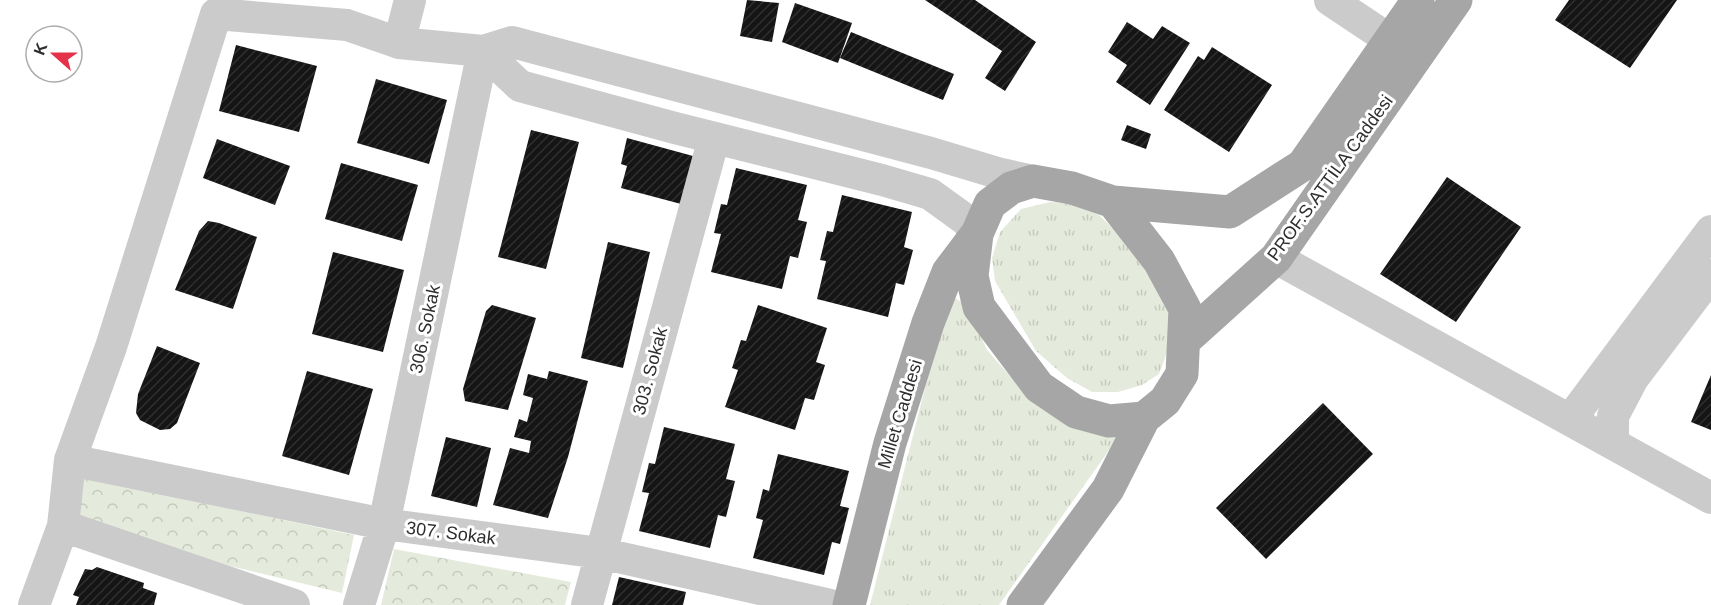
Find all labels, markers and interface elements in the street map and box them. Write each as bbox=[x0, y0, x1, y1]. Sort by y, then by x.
north arrow bbox=[24, 24, 84, 84]
text: K bbox=[30, 40, 51, 57]
street label: PROF.S.ATTİLA Caddesi bbox=[1263, 91, 1397, 265]
street label: 306. Sokak bbox=[406, 282, 444, 375]
street label: 303. Sokak bbox=[629, 324, 672, 417]
street label: Millet Caddesi bbox=[874, 357, 926, 471]
street label: 307. Sokak bbox=[405, 518, 498, 549]

